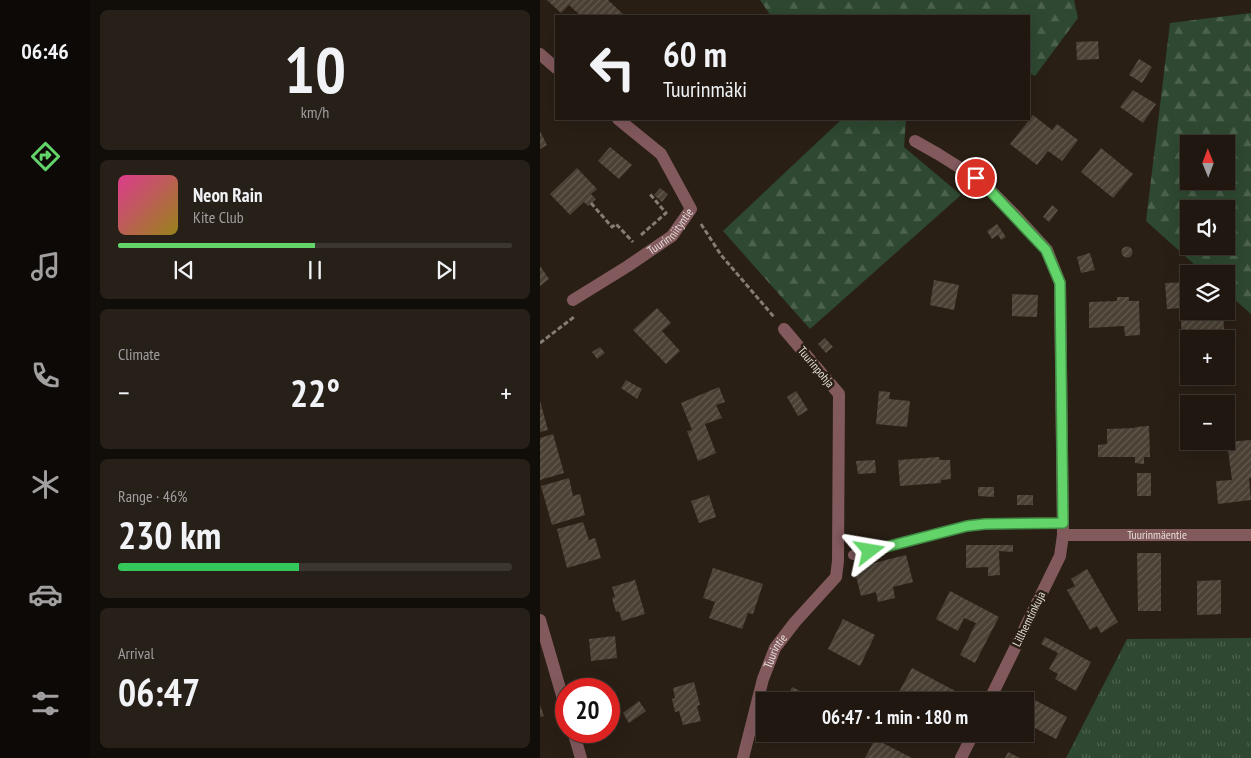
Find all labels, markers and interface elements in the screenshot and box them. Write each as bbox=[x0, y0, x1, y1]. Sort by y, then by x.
text: 10 bbox=[284, 27, 346, 111]
text: 60 m bbox=[663, 31, 727, 77]
icon: left bbox=[580, 35, 645, 100]
text: 06:46 bbox=[21, 37, 69, 65]
text: Tuurinmäki bbox=[663, 75, 747, 103]
text: km/h bbox=[301, 102, 329, 122]
north arrow bbox=[1180, 135, 1235, 190]
map controls bbox=[1180, 135, 1235, 450]
icon: directions bbox=[28, 139, 63, 174]
pin bbox=[955, 157, 997, 199]
icon: arrive bbox=[962, 164, 990, 192]
text: Neon Rain bbox=[193, 183, 262, 207]
button: sound bbox=[1180, 200, 1235, 255]
street label: Tuurinniityntie bbox=[644, 205, 696, 258]
text: Kite Club bbox=[193, 207, 244, 227]
icon: music bbox=[28, 249, 63, 284]
icon: previous bbox=[170, 256, 198, 284]
icon: pause bbox=[301, 256, 329, 284]
icon: next bbox=[432, 256, 460, 284]
button: layers bbox=[1180, 265, 1235, 320]
button: + bbox=[1180, 330, 1235, 385]
street label: Tuurinpohja bbox=[795, 343, 838, 390]
text: Climate bbox=[118, 344, 160, 364]
icon: phone bbox=[28, 358, 63, 393]
text: 22° bbox=[290, 368, 340, 417]
text: − bbox=[118, 374, 130, 411]
text: + bbox=[500, 374, 512, 411]
button: − bbox=[1180, 395, 1235, 450]
icon: climate bbox=[28, 467, 63, 502]
text: Range · 46% bbox=[118, 486, 187, 506]
text: 230 km bbox=[118, 510, 221, 559]
position arrow bbox=[843, 524, 895, 576]
street label: Tuurinmäentie bbox=[1127, 527, 1187, 542]
icon: car bbox=[28, 577, 63, 612]
street label: Lillhemtinkuja bbox=[1009, 589, 1048, 649]
street label: Tuurintie bbox=[760, 631, 790, 670]
text: Arrival bbox=[118, 643, 154, 663]
text: 06:47 bbox=[118, 667, 200, 716]
speed limit sign: 20 bbox=[555, 678, 620, 743]
icon: filters bbox=[28, 686, 63, 721]
text: 06:47 · 1 min · 180 m bbox=[822, 705, 968, 729]

